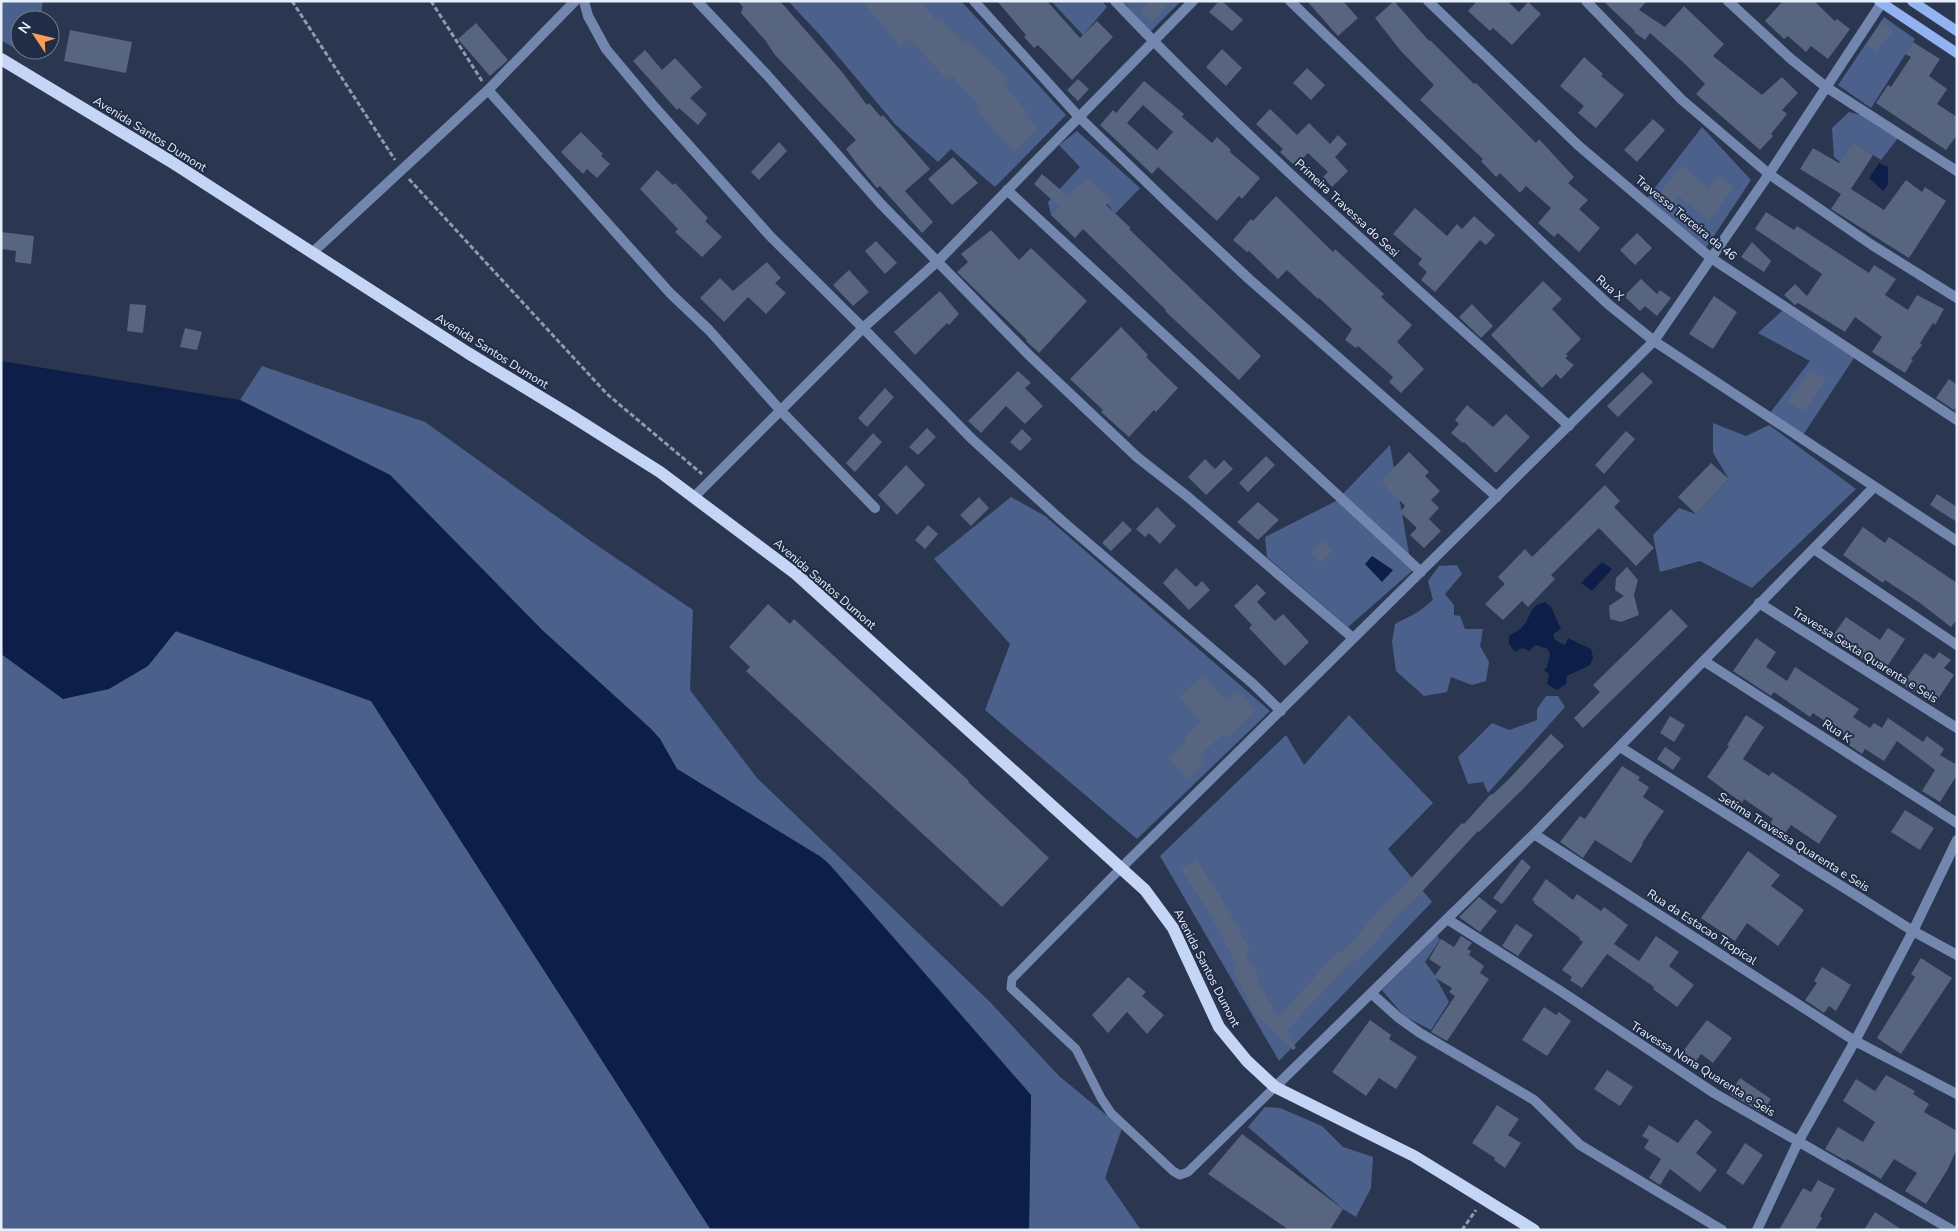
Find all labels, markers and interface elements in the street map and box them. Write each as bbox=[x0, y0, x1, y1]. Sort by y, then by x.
north arrow bbox=[10, 10, 60, 60]
text: N bbox=[14, 18, 36, 38]
street label: Avenida Santos Dumont bbox=[90, 93, 210, 176]
street label: Primeira Travessa do Sesi bbox=[1291, 155, 1403, 261]
street label: Travessa Terceira da 46 bbox=[1632, 172, 1740, 264]
street label: Rua X bbox=[1593, 271, 1627, 305]
street label: Avenida Santos Dumont bbox=[432, 310, 552, 393]
street label: Avenida Santos Dumont bbox=[770, 535, 880, 633]
street label: Travessa Sexta Quarenta e Seis bbox=[1789, 603, 1941, 707]
street label: Rua K bbox=[1819, 716, 1855, 747]
street label: Setima Travessa Quarenta e Seis bbox=[1715, 789, 1873, 896]
street label: Rua da Estacao Tropical bbox=[1644, 885, 1760, 969]
street label: Avenida Santos Dumont bbox=[1170, 906, 1244, 1031]
street label: Travessa Nona Quarenta e Seis bbox=[1628, 1018, 1778, 1120]

